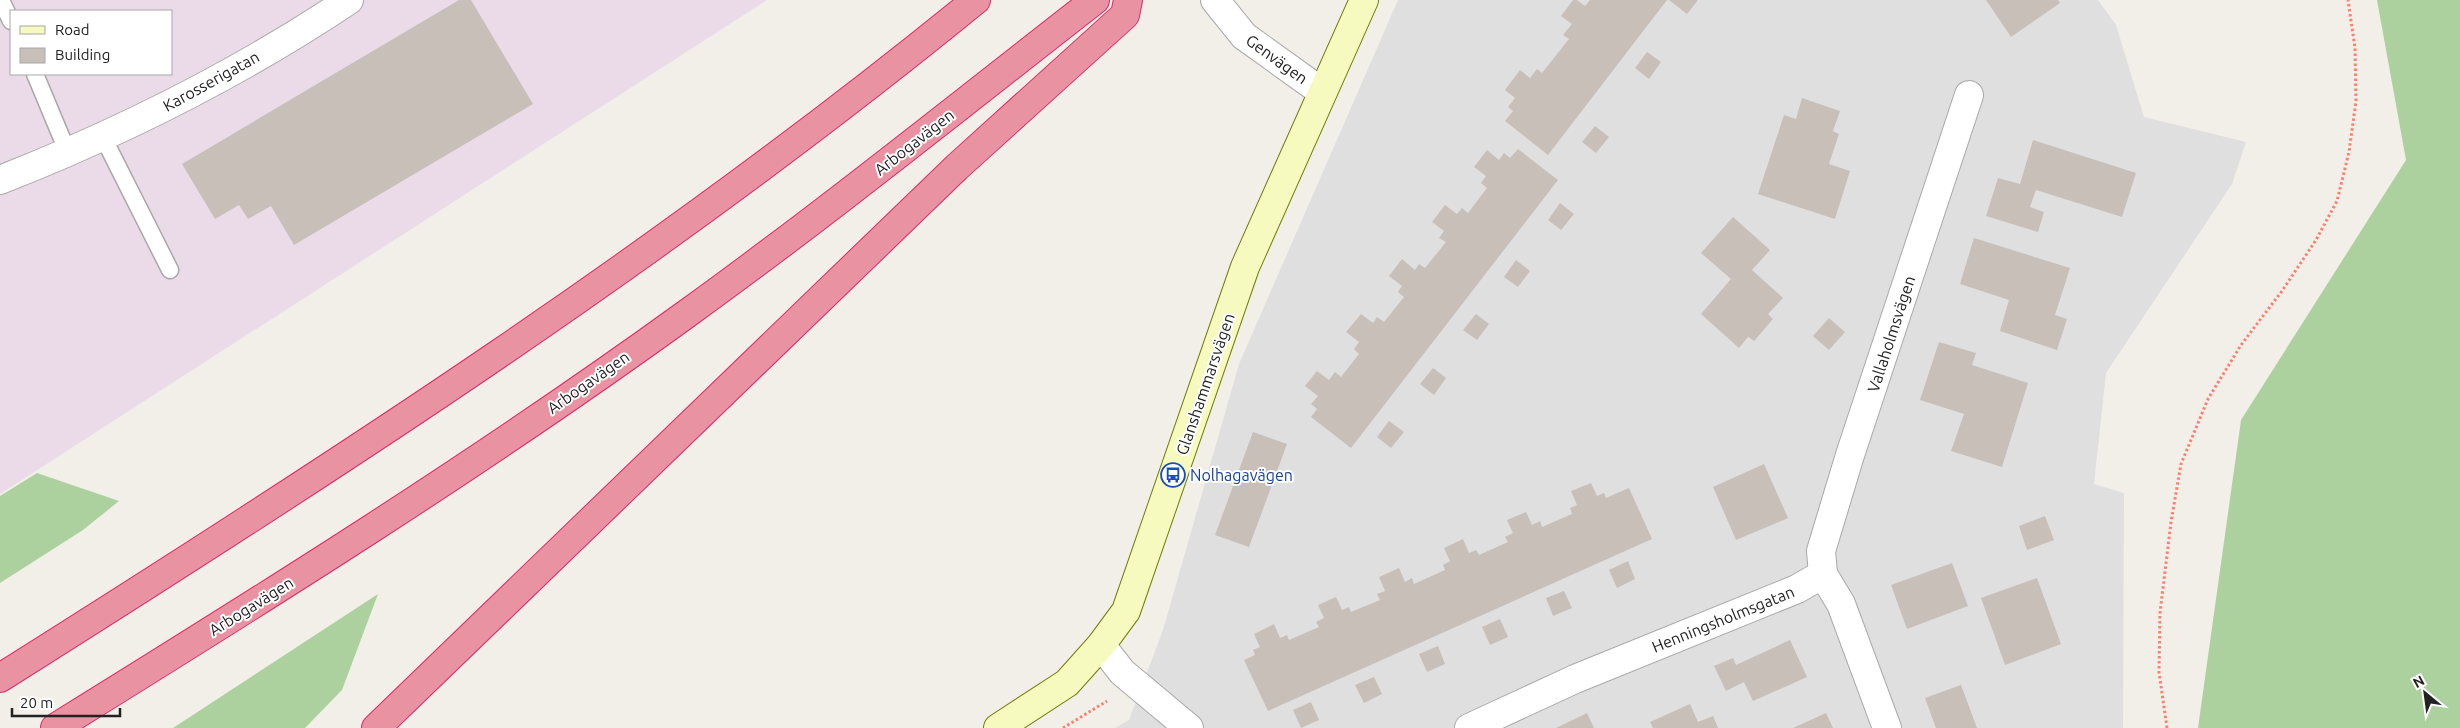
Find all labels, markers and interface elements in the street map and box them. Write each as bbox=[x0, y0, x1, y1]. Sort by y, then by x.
legend bbox=[10, 10, 172, 75]
text: Road bbox=[55, 21, 90, 38]
street label: Genvägen bbox=[1243, 31, 1311, 87]
text: Building bbox=[55, 46, 110, 63]
street label: Karosserigatan bbox=[160, 47, 262, 115]
street label: Arbogavägen bbox=[871, 105, 957, 179]
street label: Vallaholmsvägen bbox=[1864, 273, 1918, 395]
street label: Glanshammarsvägen bbox=[1172, 311, 1238, 457]
street label: Arbogavägen bbox=[544, 347, 632, 417]
bus stop icon: Nolhagavägen bbox=[1160, 462, 1186, 488]
place label: Nolhagavägen bbox=[1190, 466, 1293, 484]
street label: Arbogavägen bbox=[206, 573, 296, 639]
street label: Henningsholmsgatan bbox=[1649, 582, 1797, 656]
north arrow bbox=[2400, 668, 2450, 718]
text: N bbox=[2410, 672, 2427, 691]
scale bar bbox=[12, 686, 120, 718]
text: 20 m bbox=[20, 694, 53, 711]

